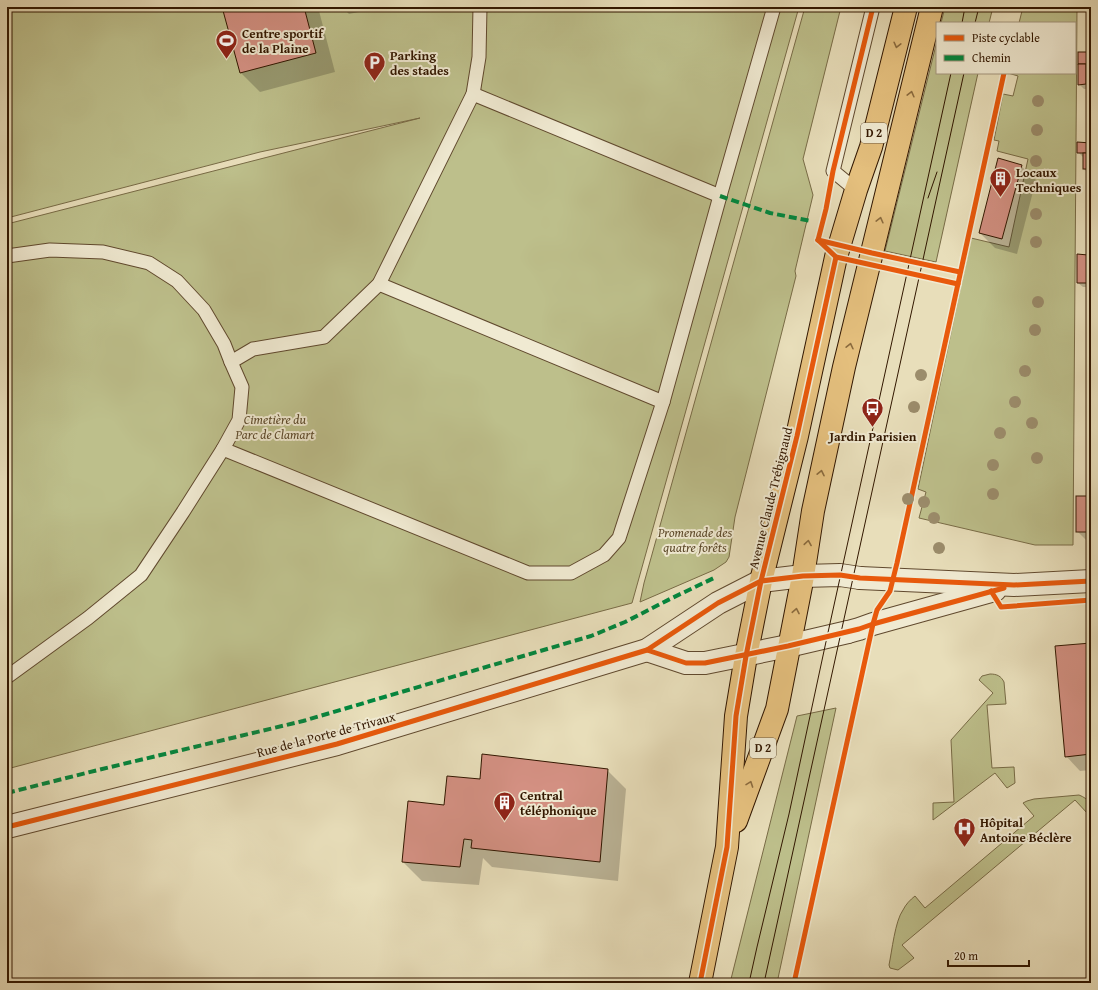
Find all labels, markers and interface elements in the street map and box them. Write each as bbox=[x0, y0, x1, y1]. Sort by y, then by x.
legend bbox=[936, 22, 1076, 74]
place label: Centre sportif de la Plaine bbox=[242, 24, 324, 58]
sports icon: Centre sportif de la Plaine bbox=[214, 27, 240, 60]
text: Piste cyclable bbox=[972, 29, 1040, 46]
one-way arrow bbox=[893, 42, 901, 48]
place label: Parking des stades bbox=[390, 46, 449, 80]
parking icon: Parking des stades bbox=[362, 49, 388, 82]
text: Chemin bbox=[972, 49, 1011, 66]
one-way arrow bbox=[906, 90, 915, 97]
road number: D 2 bbox=[861, 123, 887, 143]
place label: Locaux Techniques bbox=[1016, 163, 1082, 197]
building icon: Locaux Techniques bbox=[987, 166, 1013, 199]
one-way arrow bbox=[875, 217, 884, 224]
one-way arrow bbox=[845, 343, 853, 349]
bus stop icon: Jardin Parisien bbox=[860, 395, 886, 428]
park label: Cimetière du Parc de Clamart bbox=[235, 410, 315, 444]
street label: Avenue Claude Trébignaud bbox=[744, 425, 797, 571]
place label: Jardin Parisien bbox=[828, 427, 917, 446]
one-way arrow bbox=[817, 470, 825, 476]
park label: Promenade des quatre forêts bbox=[657, 523, 732, 557]
one-way arrow bbox=[803, 540, 812, 547]
one-way arrow bbox=[791, 608, 799, 614]
street label: Rue de la Porte de Trivaux bbox=[255, 707, 398, 762]
road number: D 2 bbox=[750, 738, 776, 758]
one-way arrow bbox=[745, 780, 753, 787]
place label: Central téléphonique bbox=[520, 786, 597, 820]
building icon: Central téléphonique bbox=[491, 789, 517, 822]
place label: Hôpital Antoine Béclère bbox=[980, 813, 1072, 847]
hospital icon: Hôpital Antoine Béclère bbox=[951, 816, 977, 849]
scale bar bbox=[948, 942, 1029, 968]
text: 20 m bbox=[954, 947, 978, 964]

